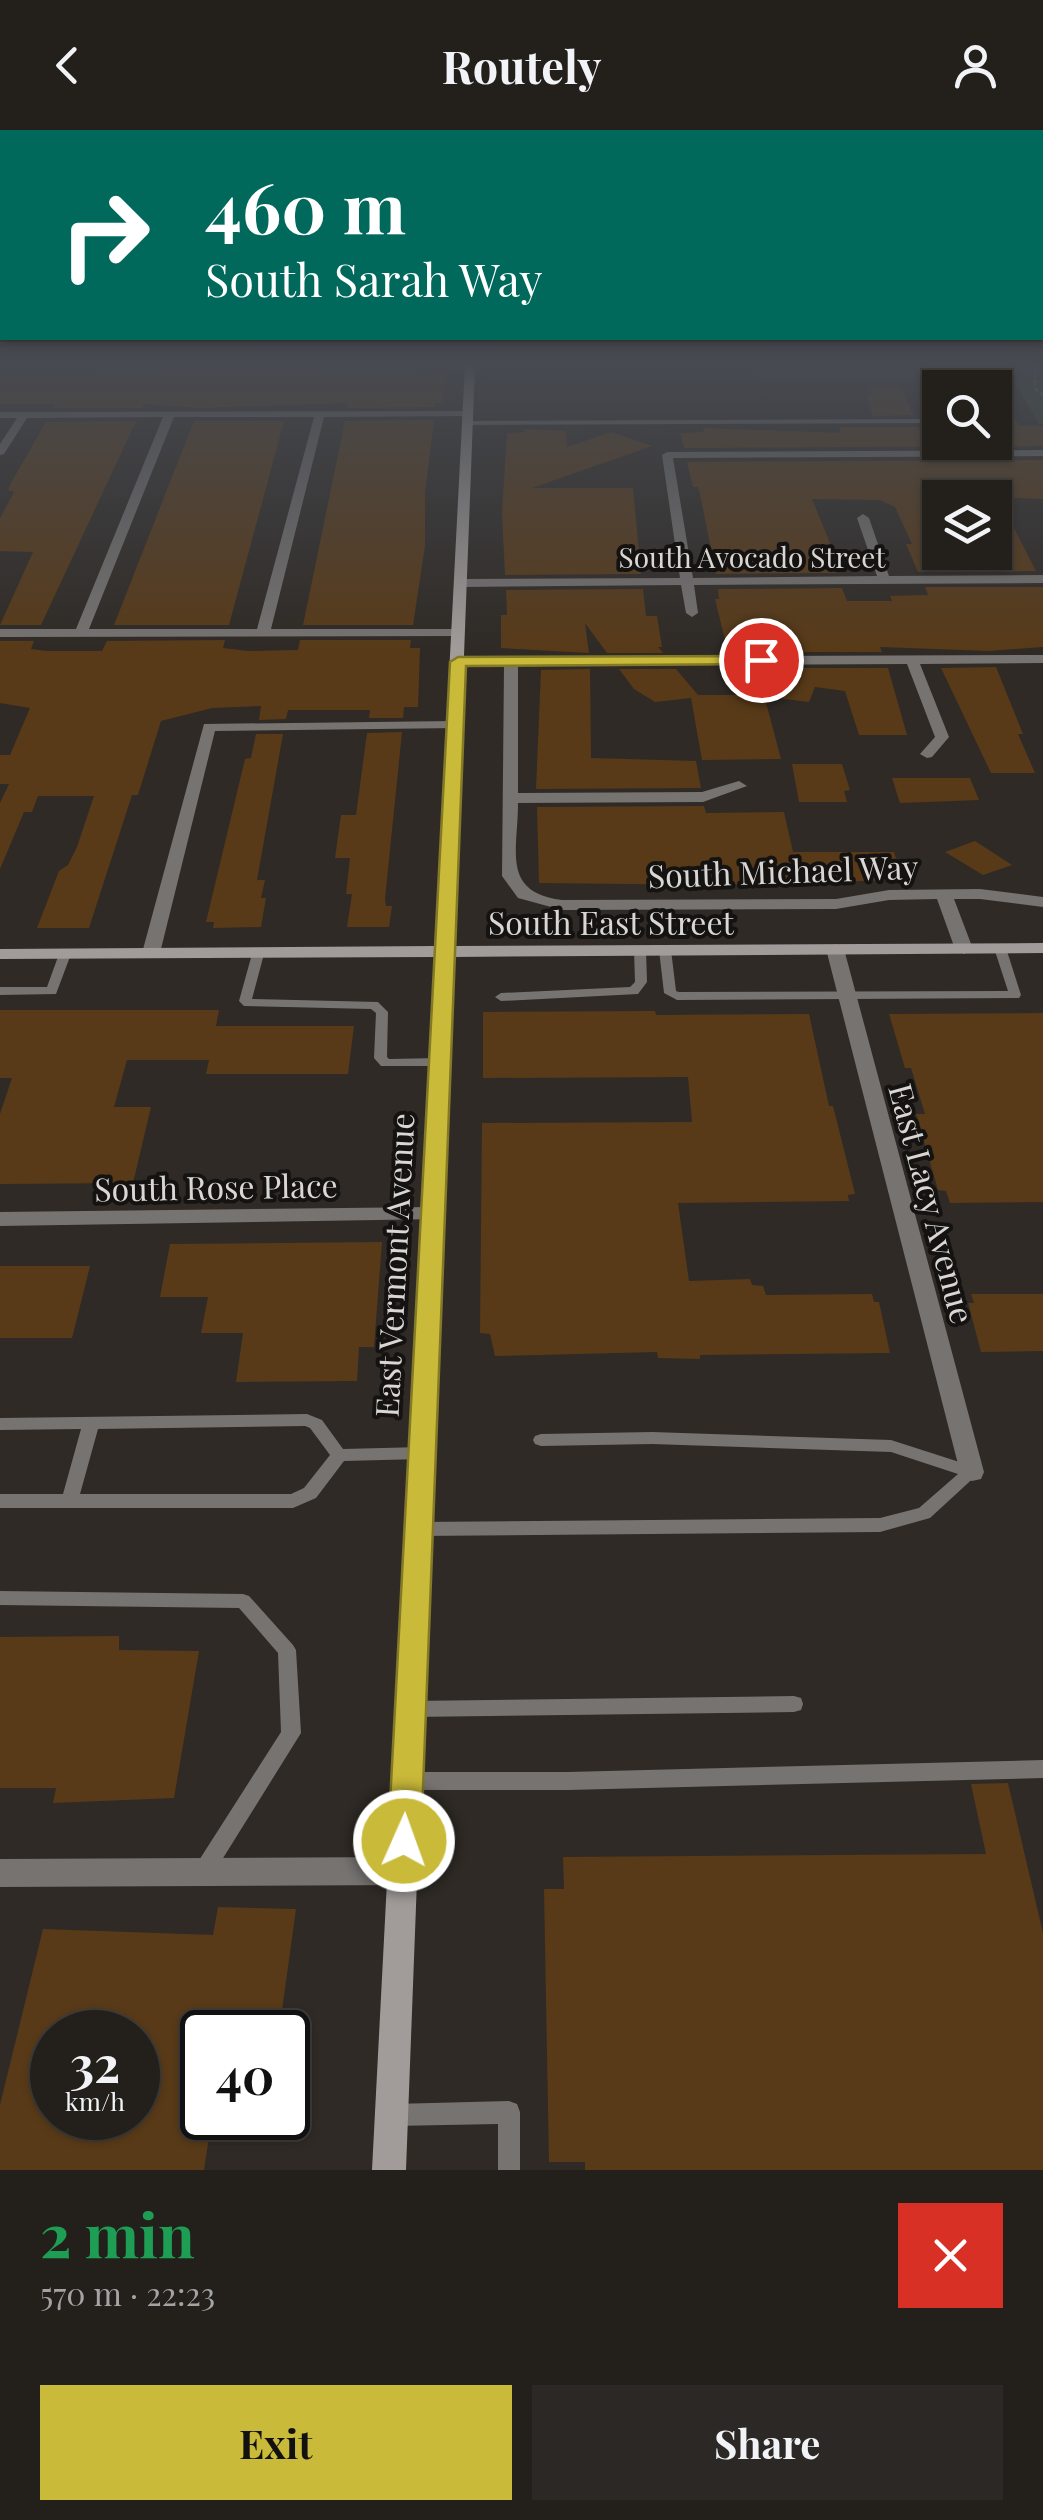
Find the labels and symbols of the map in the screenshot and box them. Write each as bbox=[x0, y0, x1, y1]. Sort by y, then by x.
street label: South Avocado Street bbox=[619, 538, 887, 575]
pin bbox=[719, 618, 804, 703]
street label: South Michael Way bbox=[647, 844, 919, 896]
street label: South East Street bbox=[488, 900, 735, 943]
street label: East Lacy Avenue bbox=[880, 1078, 986, 1328]
street label: East Vermont Avenue bbox=[364, 1112, 422, 1418]
street label: South Rose Place bbox=[94, 1162, 338, 1210]
position arrow bbox=[352, 1789, 456, 1893]
speed limit sign: 40 bbox=[180, 2010, 310, 2140]

